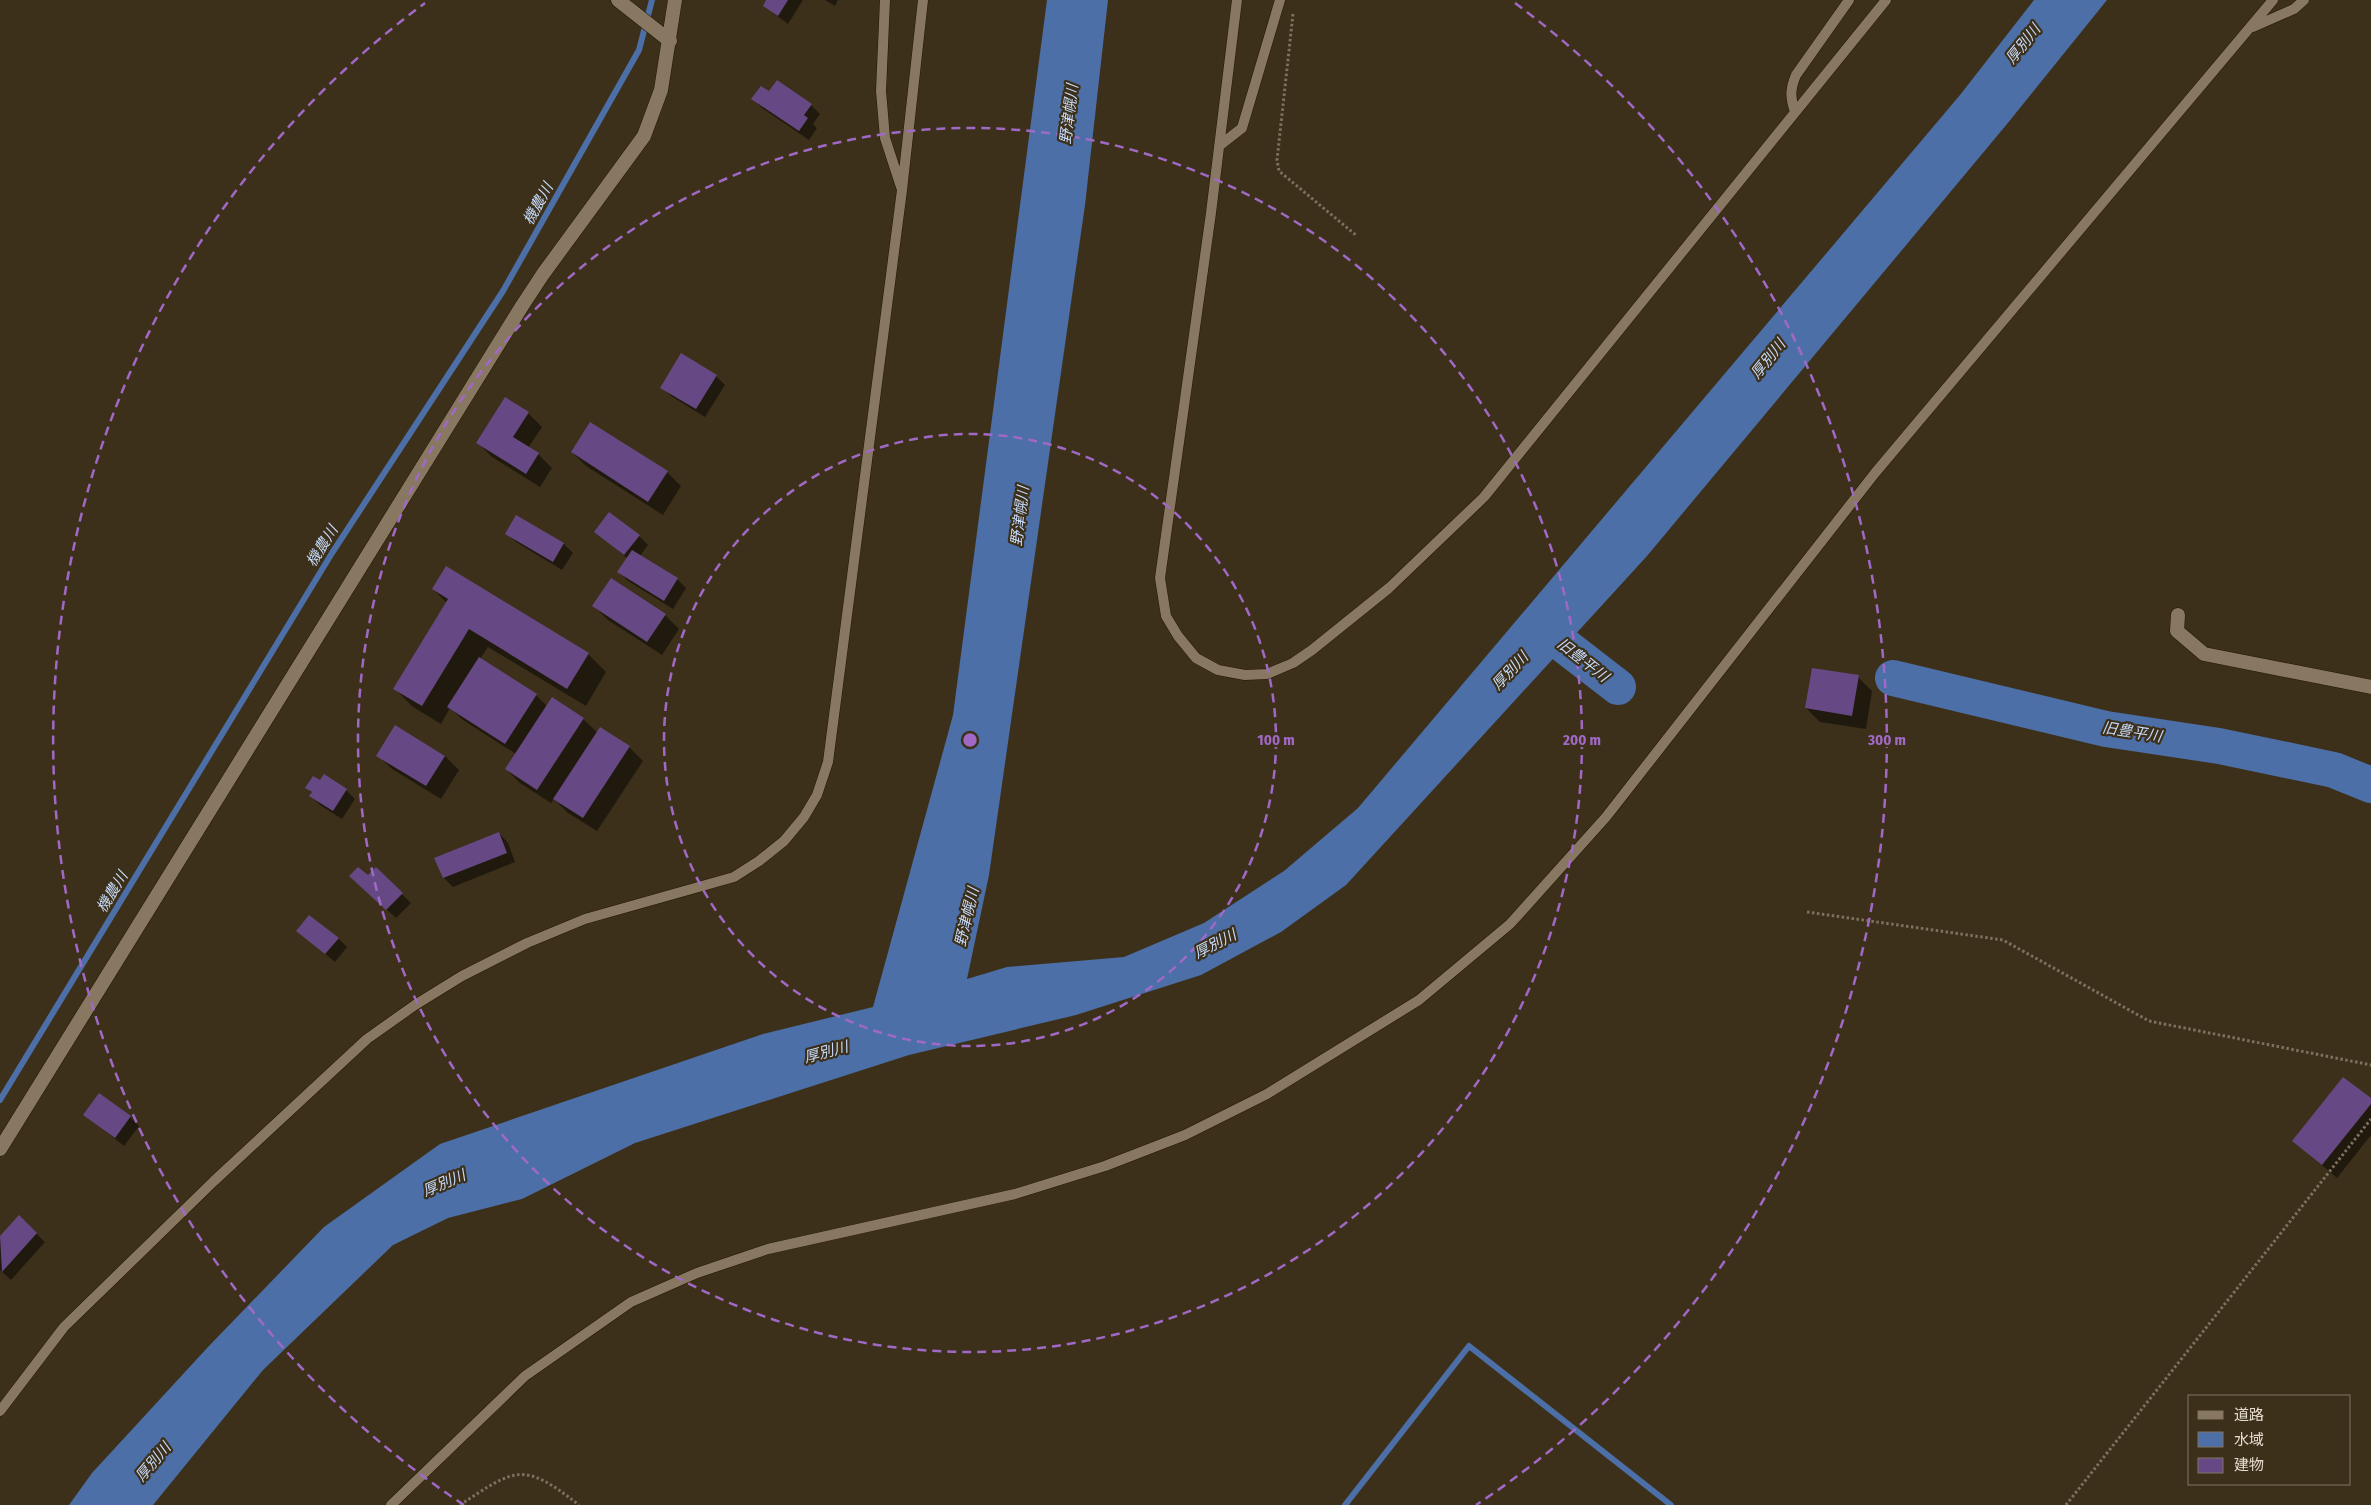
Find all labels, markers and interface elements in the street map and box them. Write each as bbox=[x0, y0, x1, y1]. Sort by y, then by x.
water label: 厚別川 bbox=[2002, 19, 2045, 67]
water label: 野津幌川 bbox=[1056, 81, 1082, 145]
water label: 機農川 bbox=[519, 178, 558, 228]
water label: 厚別川 bbox=[1747, 334, 1790, 382]
water label: 野津幌川 bbox=[1007, 483, 1033, 547]
water label: 機農川 bbox=[302, 520, 343, 570]
water label: 旧豊平川 bbox=[1554, 634, 1614, 687]
water label: 厚別川 bbox=[1488, 647, 1533, 694]
water label: 旧豊平川 bbox=[2101, 718, 2165, 746]
centre of rings bbox=[961, 731, 979, 749]
text: 100 m bbox=[1257, 731, 1295, 749]
text: 200 m bbox=[1562, 731, 1601, 749]
text: 300 m bbox=[1867, 731, 1906, 749]
water label: 機農川 bbox=[93, 866, 132, 916]
water label: 野津幌川 bbox=[951, 884, 983, 948]
water label: 厚別川 bbox=[1191, 925, 1241, 962]
water label: 厚別川 bbox=[802, 1037, 852, 1067]
water label: 厚別川 bbox=[420, 1165, 470, 1200]
legend bbox=[2188, 1395, 2351, 1485]
text: 道路 bbox=[2234, 1406, 2264, 1424]
text: 水域 bbox=[2234, 1431, 2264, 1449]
water label: 厚別川 bbox=[132, 1437, 176, 1485]
text: 建物 bbox=[2234, 1456, 2264, 1474]

